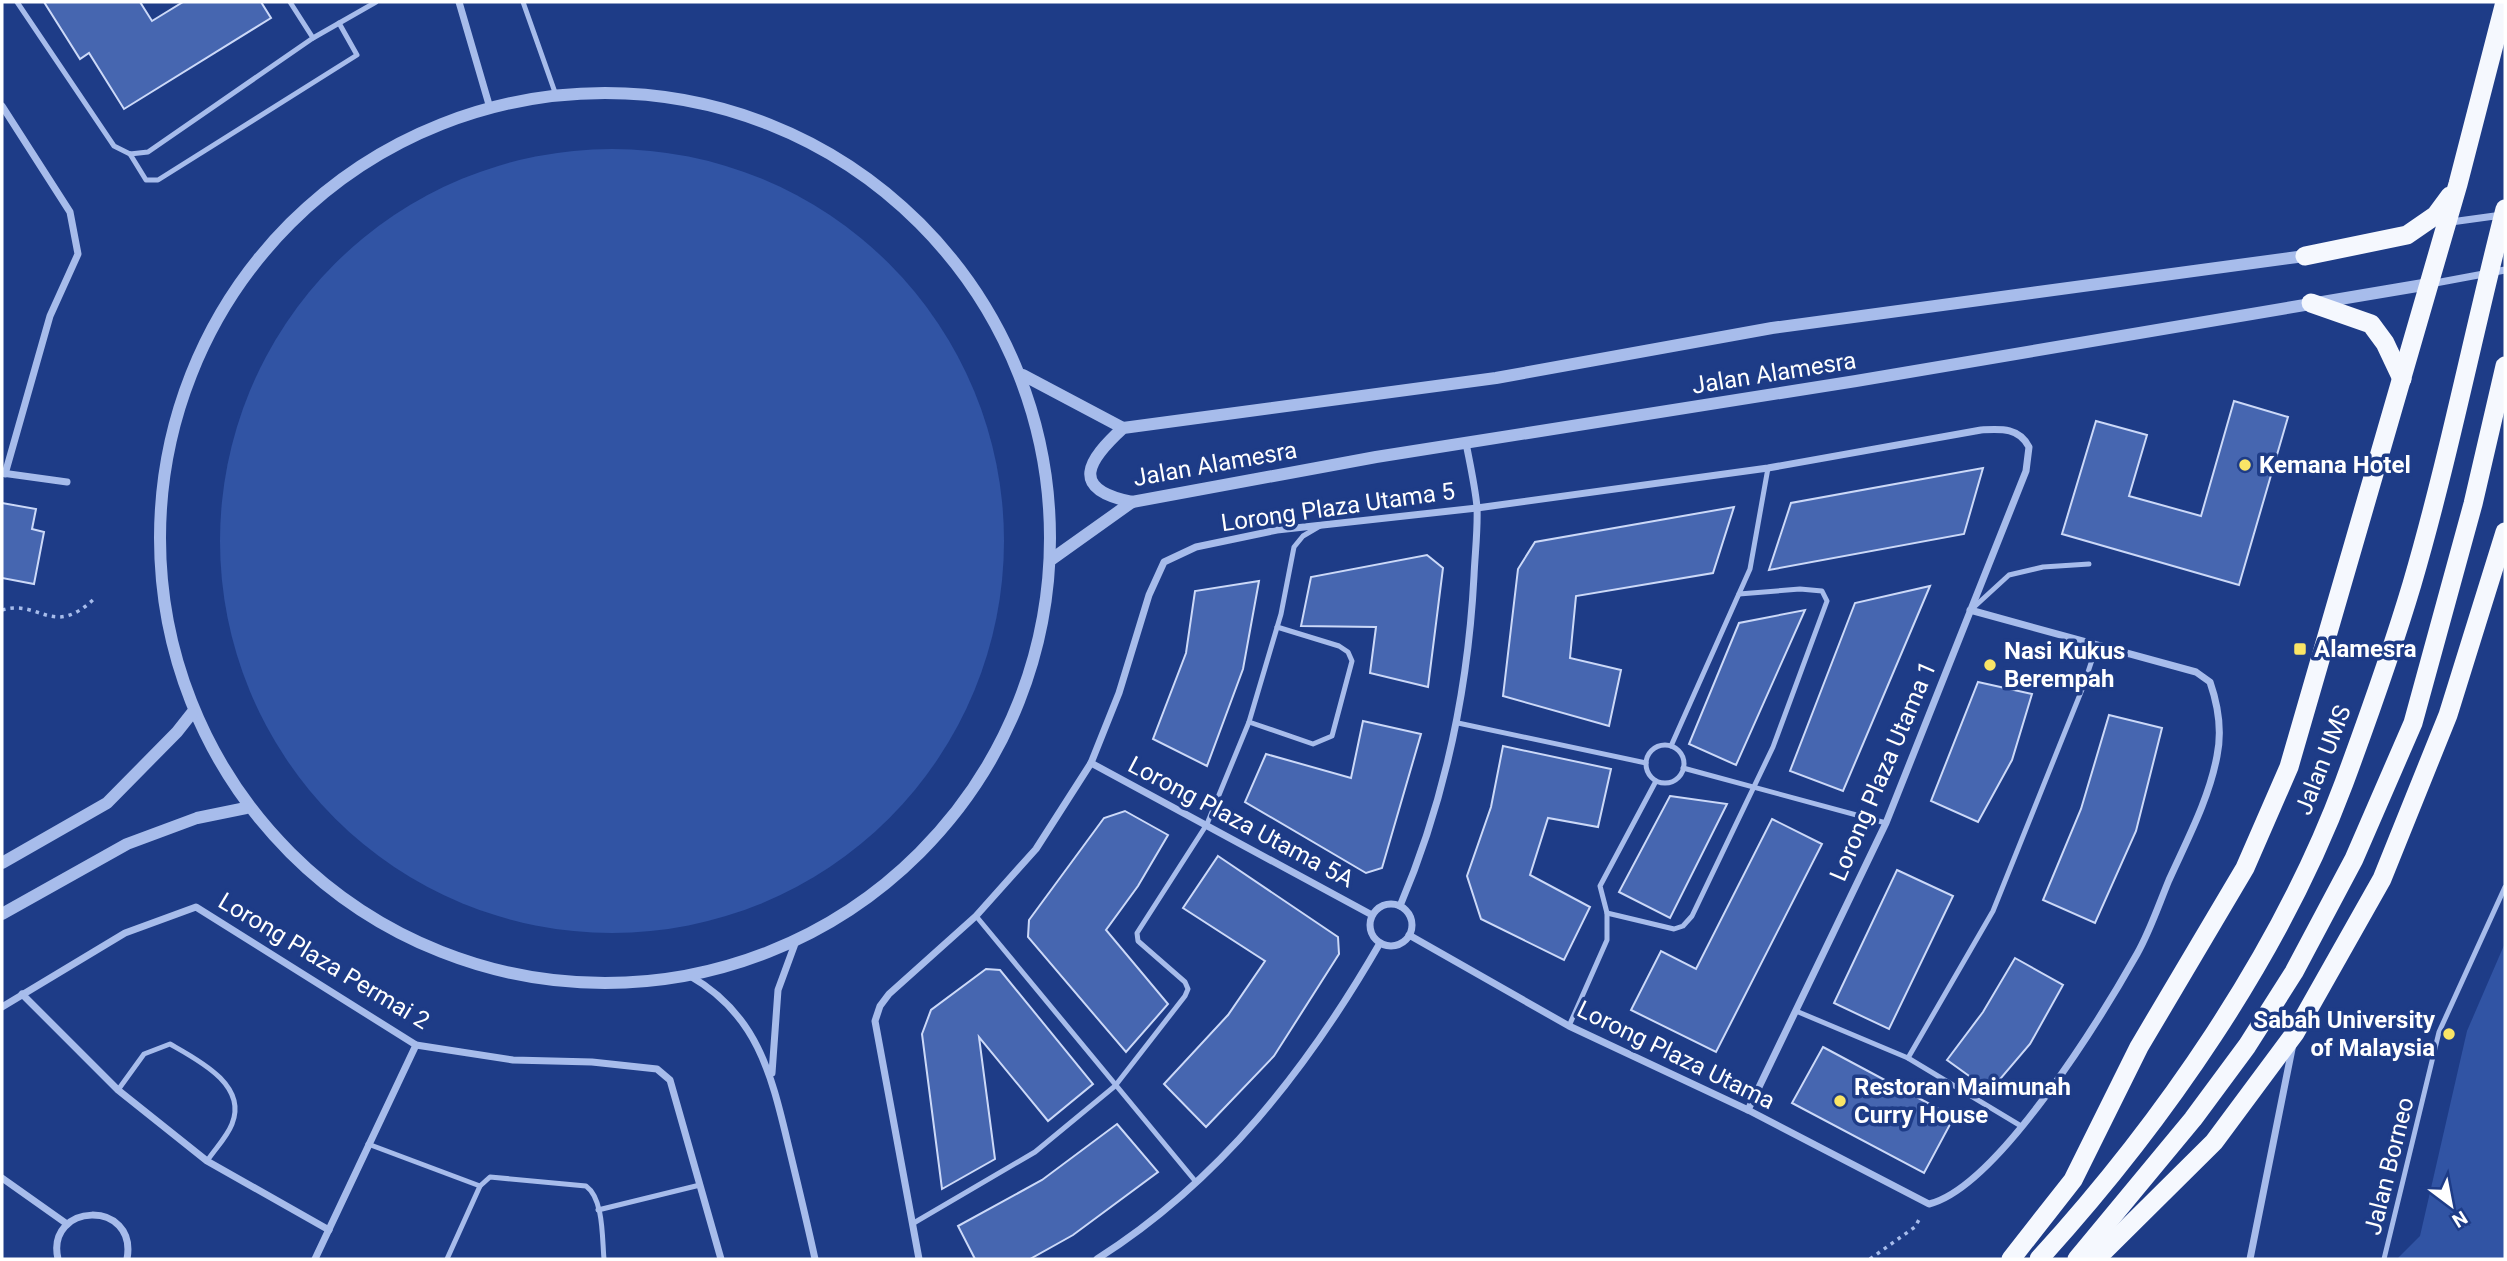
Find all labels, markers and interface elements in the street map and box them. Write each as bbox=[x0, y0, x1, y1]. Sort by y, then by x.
street label: Jalan Alamesra bbox=[1690, 346, 1858, 400]
street label: Jalan Alamesra bbox=[1131, 436, 1299, 492]
place label: Kemana Hotel bbox=[2259, 451, 2411, 479]
marker: Kemana Hotel bbox=[2237, 457, 2253, 473]
street label: Lorong Plaza Utama 5 bbox=[1219, 477, 1457, 537]
place label: Alamesra bbox=[2314, 635, 2417, 663]
place label: Nasi Kukus Berempah bbox=[2004, 637, 2125, 693]
marker: Alamesra bbox=[2292, 641, 2308, 657]
street label: Lorong Plaza Utama 1 bbox=[1824, 657, 1942, 885]
marker: Nasi Kukus Berempah bbox=[1982, 657, 1998, 673]
street label: Jalan UMS bbox=[2289, 701, 2357, 819]
street label: Lorong Plaza Utama 5A bbox=[1123, 751, 1359, 894]
street label: Lorong Plaza Permai 2 bbox=[213, 887, 435, 1035]
street label: Lorong Plaza Utama bbox=[1573, 995, 1779, 1115]
place label: Sabah University of Malaysia bbox=[2253, 1006, 2436, 1062]
marker: Sabah University of Malaysia bbox=[2441, 1026, 2457, 1042]
place label: Restoran Maimunah Curry House bbox=[1854, 1073, 2071, 1129]
marker: Restoran Maimunah Curry House bbox=[1832, 1093, 1848, 1109]
street label: Jalan Borneo bbox=[2358, 1094, 2420, 1238]
north arrow bbox=[2416, 1170, 2486, 1240]
text: N bbox=[2448, 1206, 2472, 1232]

